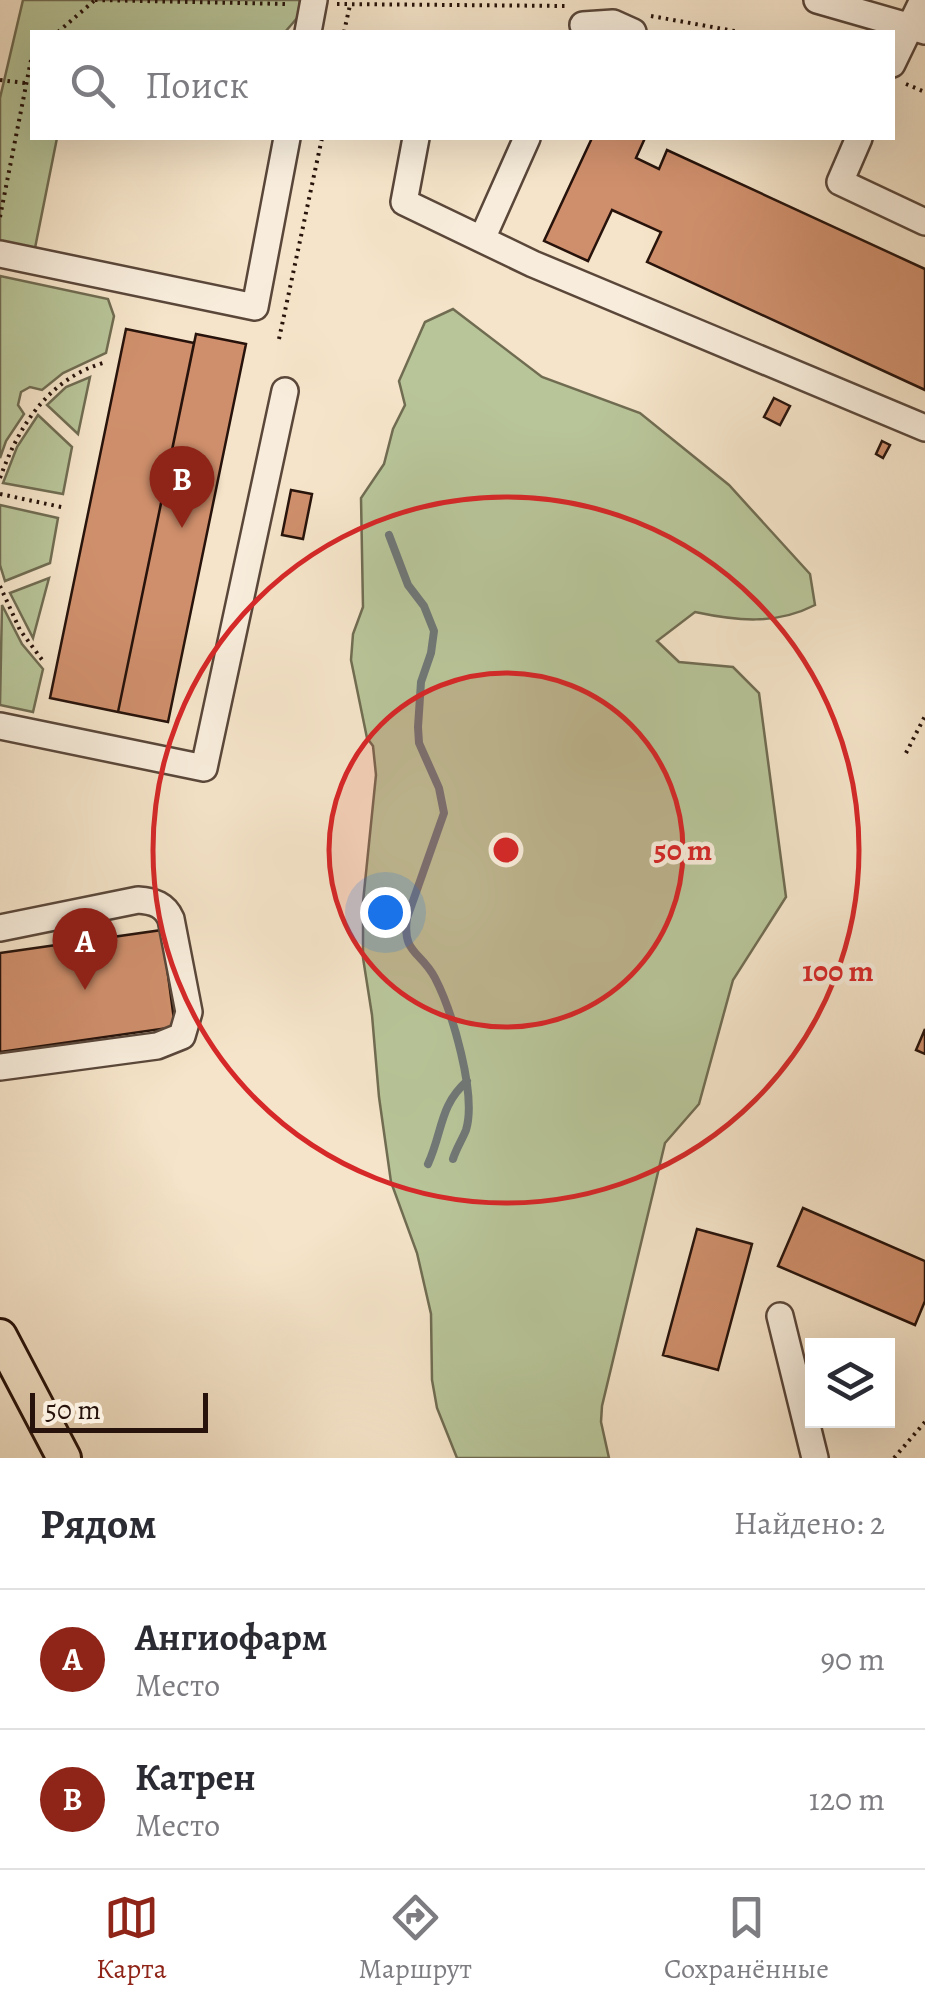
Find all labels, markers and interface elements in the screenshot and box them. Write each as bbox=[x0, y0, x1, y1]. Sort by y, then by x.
search box bbox=[30, 30, 895, 140]
icon: search bbox=[65, 58, 120, 113]
text: Поиск bbox=[145, 59, 249, 111]
pin: B bbox=[150, 446, 214, 528]
text: 50 m bbox=[654, 830, 712, 870]
centre of rings bbox=[488, 832, 524, 868]
your location bbox=[360, 887, 411, 938]
pin: A bbox=[52, 908, 118, 990]
text: 100 m bbox=[802, 951, 874, 991]
map controls bbox=[805, 1338, 895, 1428]
button: layers bbox=[805, 1338, 895, 1428]
scale bar bbox=[30, 1388, 208, 1432]
text: 50 m bbox=[45, 1391, 101, 1429]
text: Рядом bbox=[40, 1495, 157, 1552]
text: Найдено: 2 bbox=[734, 1501, 885, 1545]
text: Ангиофарм bbox=[135, 1611, 327, 1663]
text: A bbox=[62, 1637, 83, 1681]
text: 90 m bbox=[820, 1637, 885, 1681]
text: Место bbox=[135, 1663, 220, 1707]
text: Катрен bbox=[135, 1751, 256, 1803]
text: B bbox=[62, 1777, 83, 1821]
text: 120 m bbox=[809, 1777, 885, 1821]
text: Место bbox=[135, 1803, 220, 1847]
tab: Карта bbox=[96, 1890, 167, 1988]
tab: Маршрут bbox=[359, 1890, 472, 1988]
tab: Сохранённые bbox=[664, 1890, 829, 1988]

